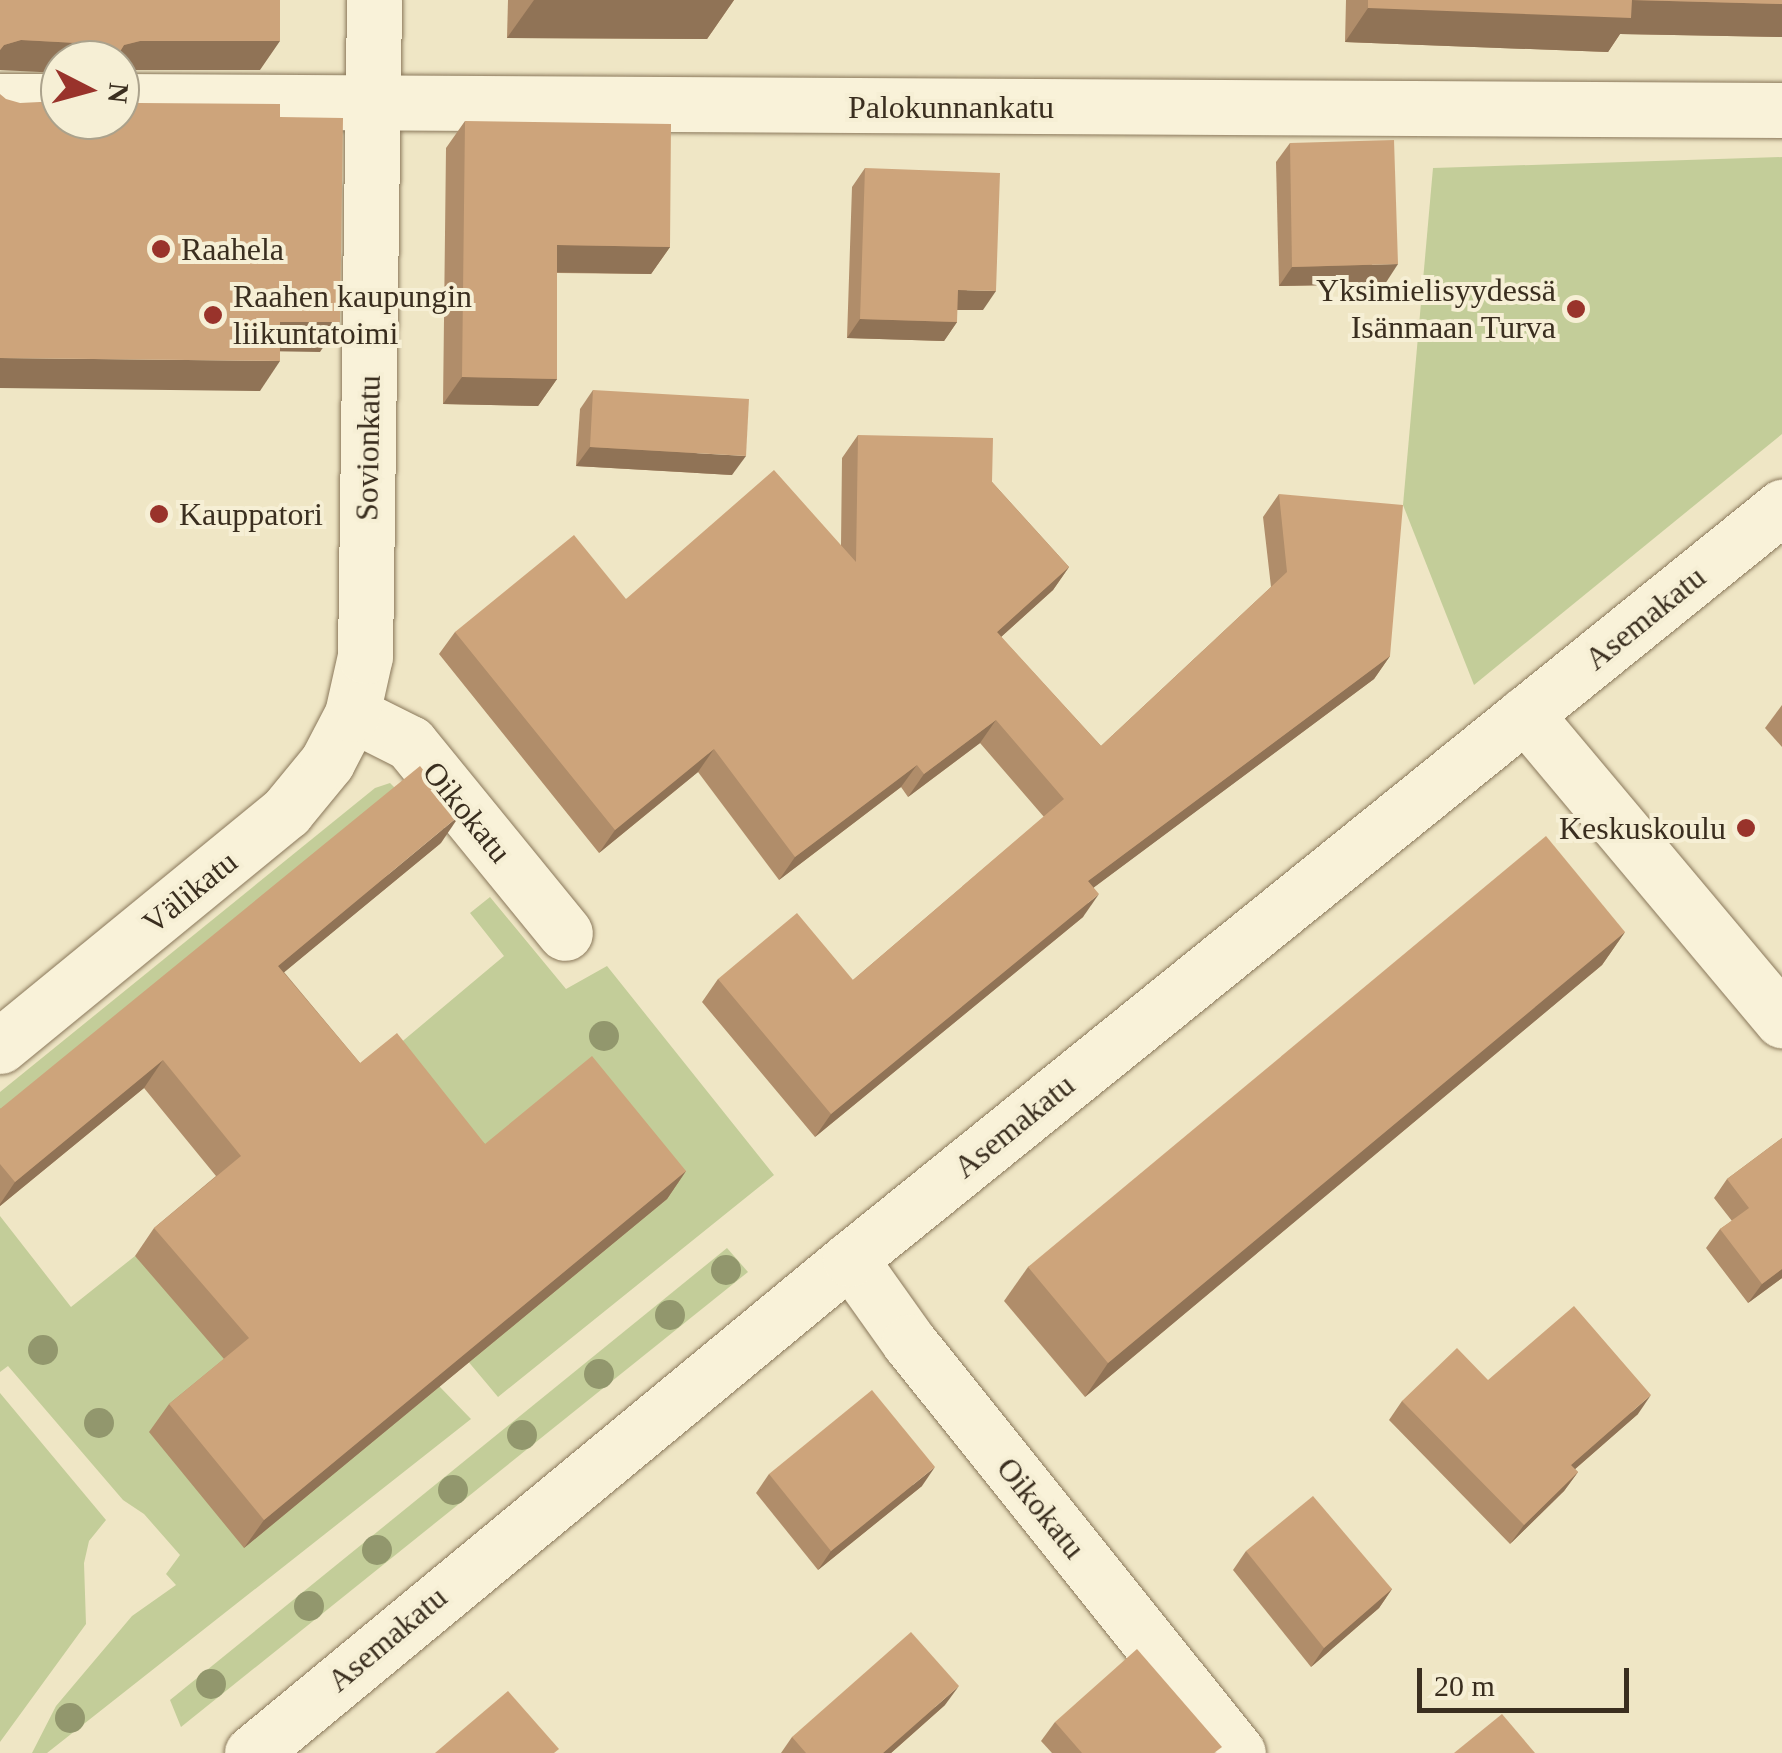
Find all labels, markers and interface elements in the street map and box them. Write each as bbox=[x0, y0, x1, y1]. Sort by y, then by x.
north arrow bbox=[40, 40, 140, 140]
text: N bbox=[102, 81, 135, 105]
street label: Palokunnankatu bbox=[848, 88, 1054, 126]
place label: Raahela bbox=[181, 230, 284, 268]
marker: Raahela bbox=[150, 238, 172, 260]
place label: Yksimielisyydessä Isänmaan Turva bbox=[1316, 272, 1556, 347]
place label: Raahen kaupungin liikuntatoimi bbox=[233, 278, 472, 353]
marker: Yksimielisyydessä Isänmaan Turva bbox=[1565, 298, 1587, 320]
marker: Raahen kaupungin liikuntatoimi bbox=[202, 304, 224, 326]
street label: Sovionkatu bbox=[348, 375, 388, 521]
place label: Kauppatori bbox=[179, 495, 323, 533]
marker: Kauppatori bbox=[148, 503, 170, 525]
street label: Asemakatu bbox=[1577, 558, 1713, 678]
street label: Oikokatu bbox=[415, 754, 519, 870]
place label: Keskuskoulu bbox=[1559, 809, 1726, 847]
marker: Keskuskoulu bbox=[1735, 817, 1757, 839]
street label: Välikatu bbox=[135, 842, 245, 942]
street label: Asemakatu bbox=[946, 1066, 1082, 1186]
street label: Oikokatu bbox=[989, 1450, 1093, 1566]
street label: Asemakatu bbox=[320, 1578, 454, 1700]
scale bar bbox=[1422, 1648, 1634, 1710]
text: 20 m bbox=[1434, 1669, 1495, 1702]

